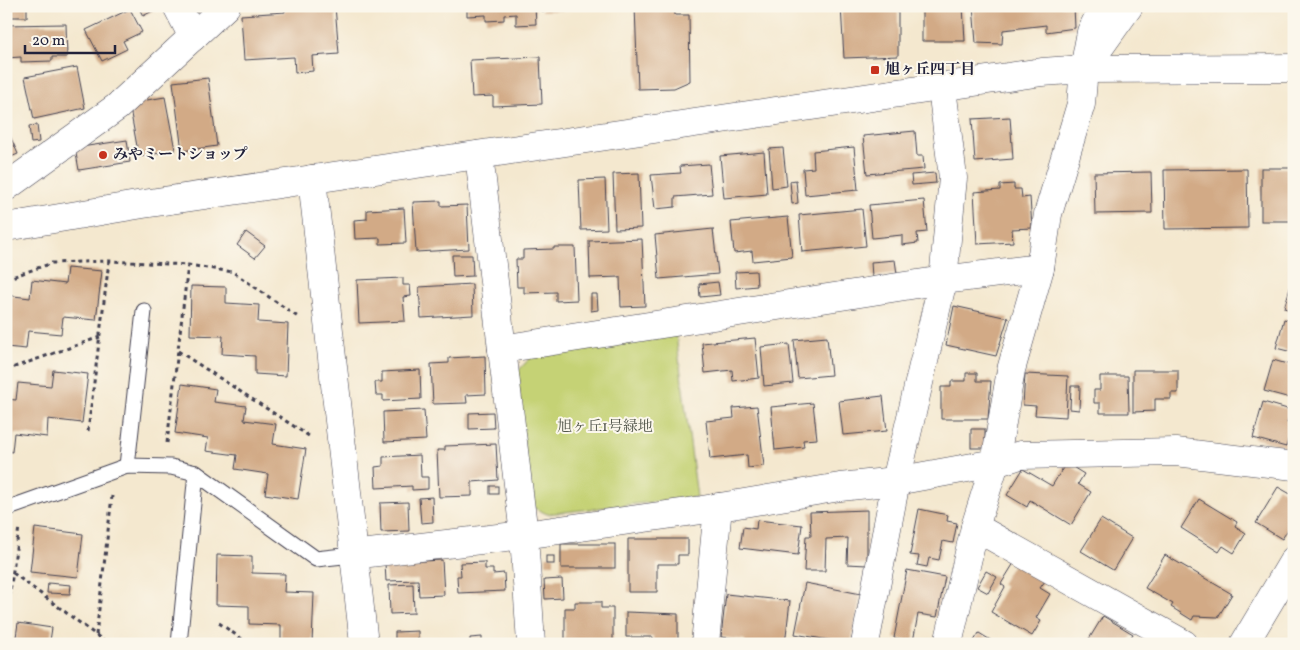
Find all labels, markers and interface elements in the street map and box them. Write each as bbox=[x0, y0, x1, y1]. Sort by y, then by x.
scale bar bbox=[25, 22, 115, 54]
text: 20 m bbox=[32, 31, 65, 52]
place label: 旭ヶ丘四丁目 bbox=[885, 60, 975, 81]
marker: 旭ヶ丘四丁目 bbox=[869, 64, 881, 76]
place label: みやミートショップ bbox=[113, 145, 248, 166]
marker: みやミートショップ bbox=[97, 149, 109, 161]
park label: 旭ヶ丘1号緑地 bbox=[557, 417, 653, 438]

